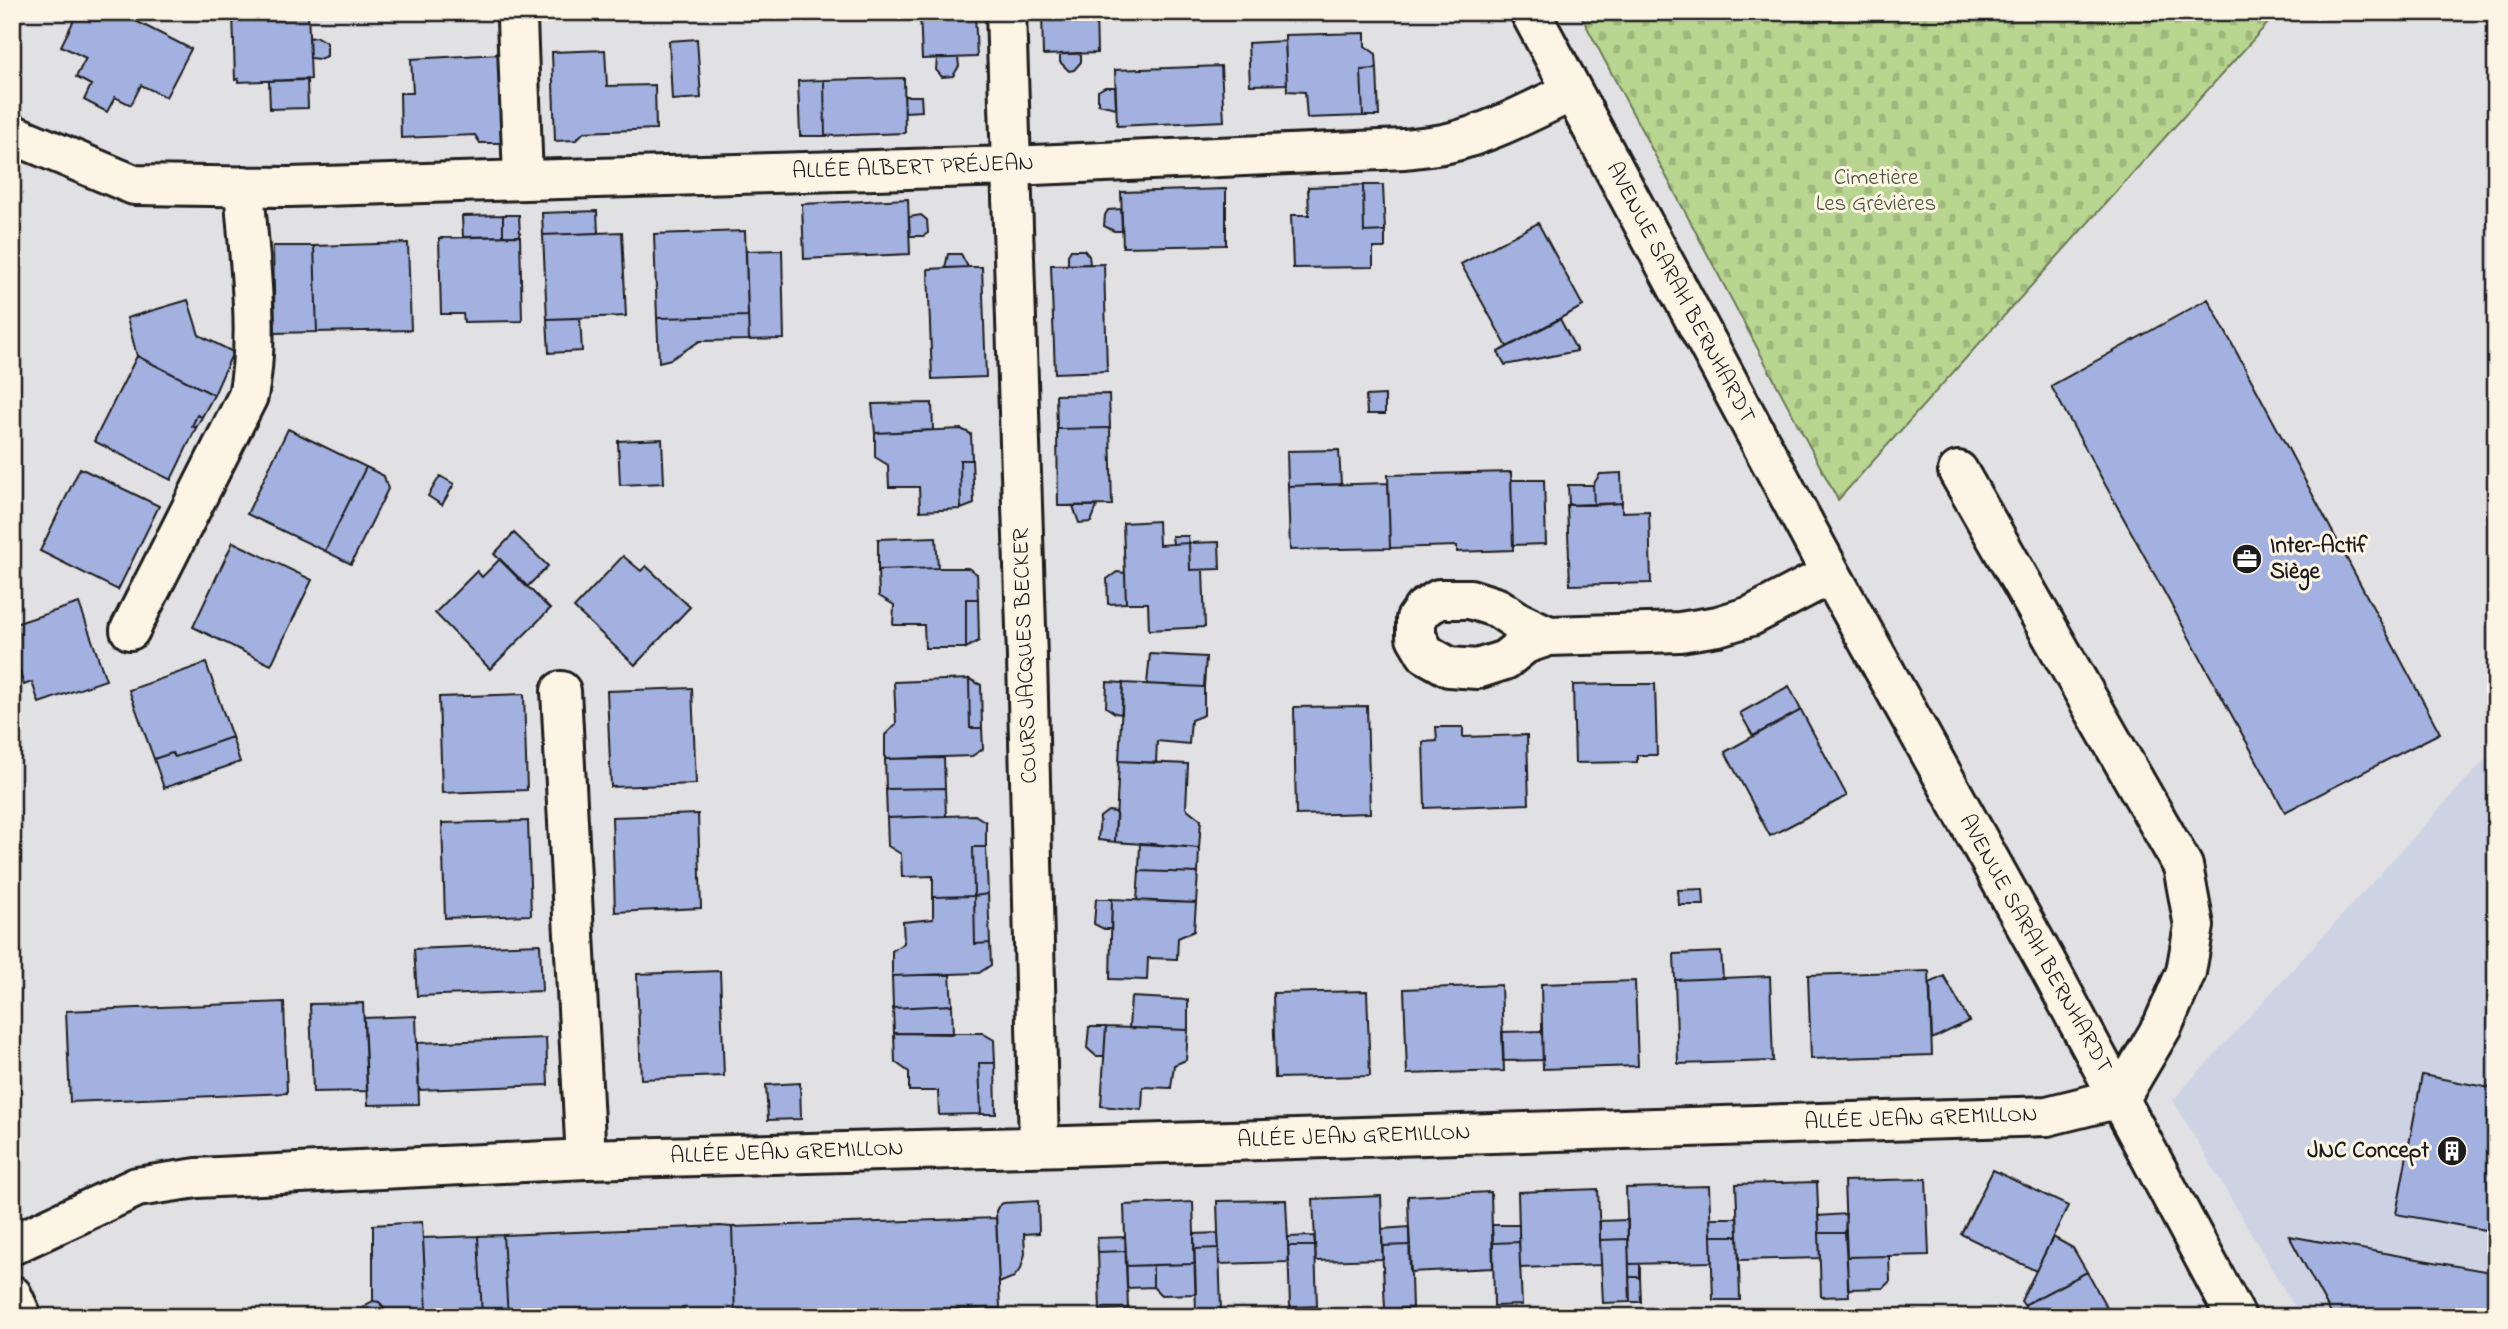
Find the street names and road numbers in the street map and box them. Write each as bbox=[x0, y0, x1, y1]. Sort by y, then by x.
street label: ALLÉE ALBERT PRÉJEAN bbox=[791, 147, 1035, 189]
street label: AVENUE SARAH BERNHARDT bbox=[1597, 157, 1763, 429]
street label: COURS JACQUES BECKER bbox=[1005, 527, 1047, 784]
street label: AVENUE SARAH BERNHARDT bbox=[1950, 808, 2120, 1080]
street label: ALLÉE JEAN GREMILLON bbox=[1804, 1098, 2038, 1140]
street label: ALLÉE JEAN GREMILLON bbox=[1237, 1116, 1471, 1158]
street label: ALLÉE JEAN GREMILLON bbox=[670, 1132, 904, 1174]

